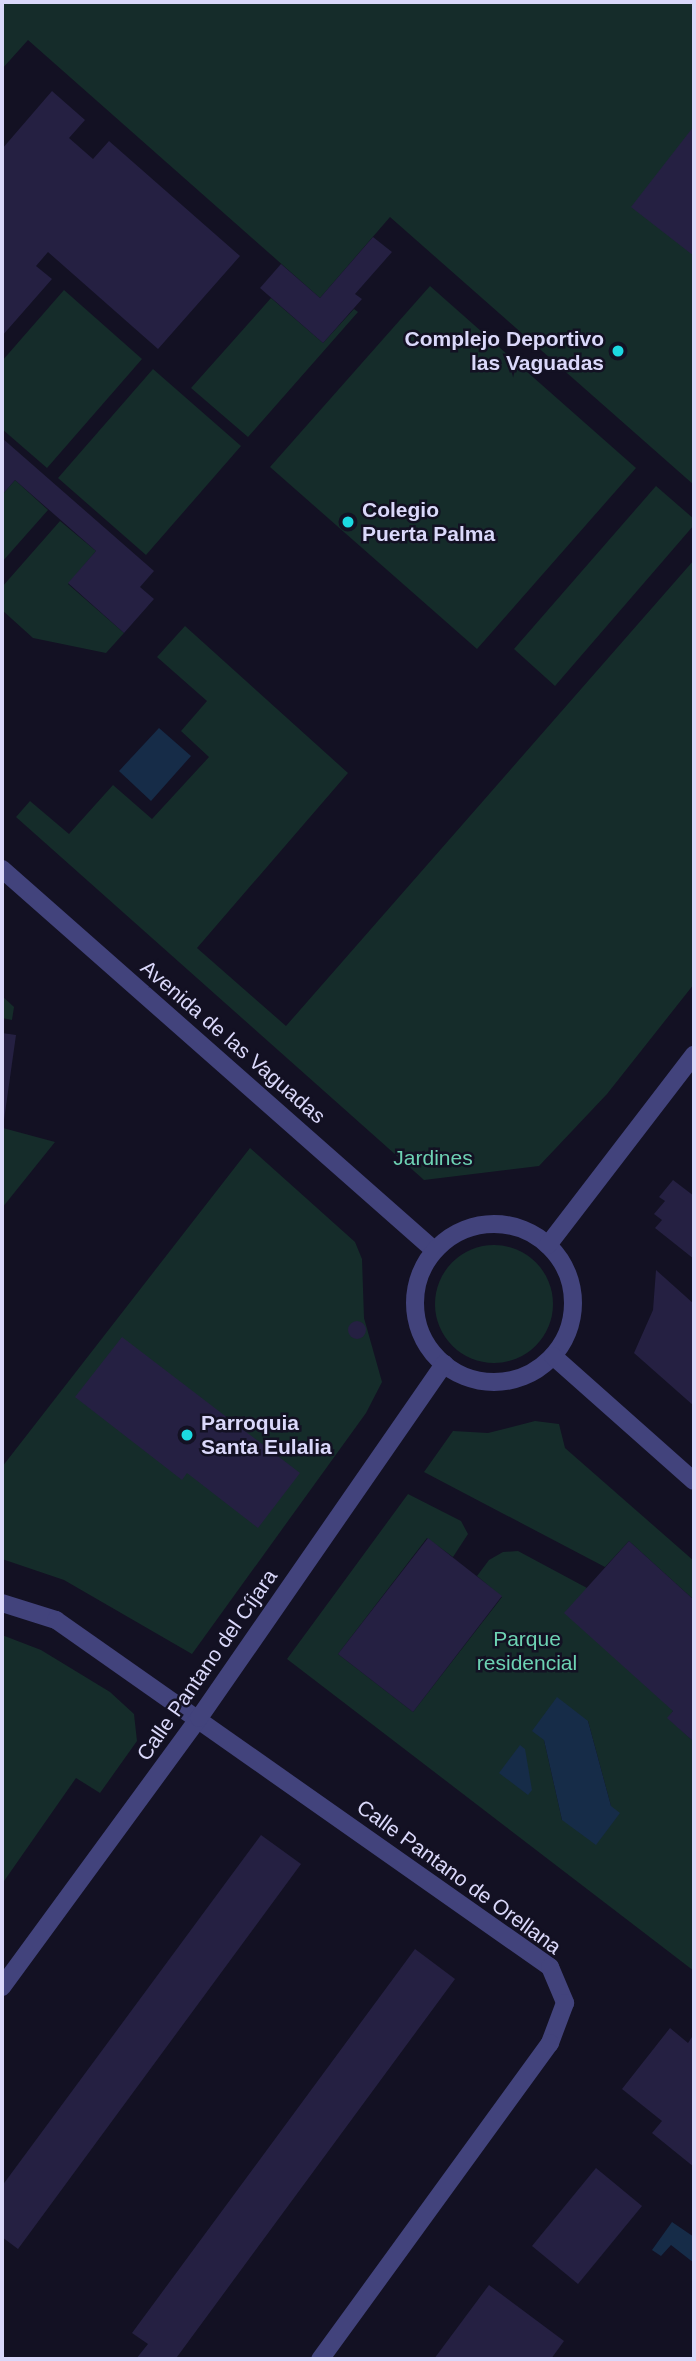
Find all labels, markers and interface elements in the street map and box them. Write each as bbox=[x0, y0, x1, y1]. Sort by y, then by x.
place label: Complejo Deportivo las Vaguadas bbox=[404, 326, 604, 376]
marker: Complejo Deportivo las Vaguadas bbox=[610, 343, 626, 359]
place label: Colegio Puerta Palma bbox=[362, 497, 495, 547]
marker: Colegio Puerta Palma bbox=[340, 514, 356, 530]
street label: Avenida de las Vaguadas bbox=[136, 955, 330, 1129]
park label: Jardines bbox=[393, 1145, 473, 1171]
place label: Parroquia Santa Eulalia bbox=[201, 1410, 332, 1460]
marker: Parroquia Santa Eulalia bbox=[179, 1427, 195, 1443]
street label: Calle Pantano del Cíjara bbox=[131, 1565, 283, 1765]
park label: Parque residencial bbox=[477, 1626, 577, 1676]
street label: Calle Pantano de Orellana bbox=[352, 1794, 566, 1960]

